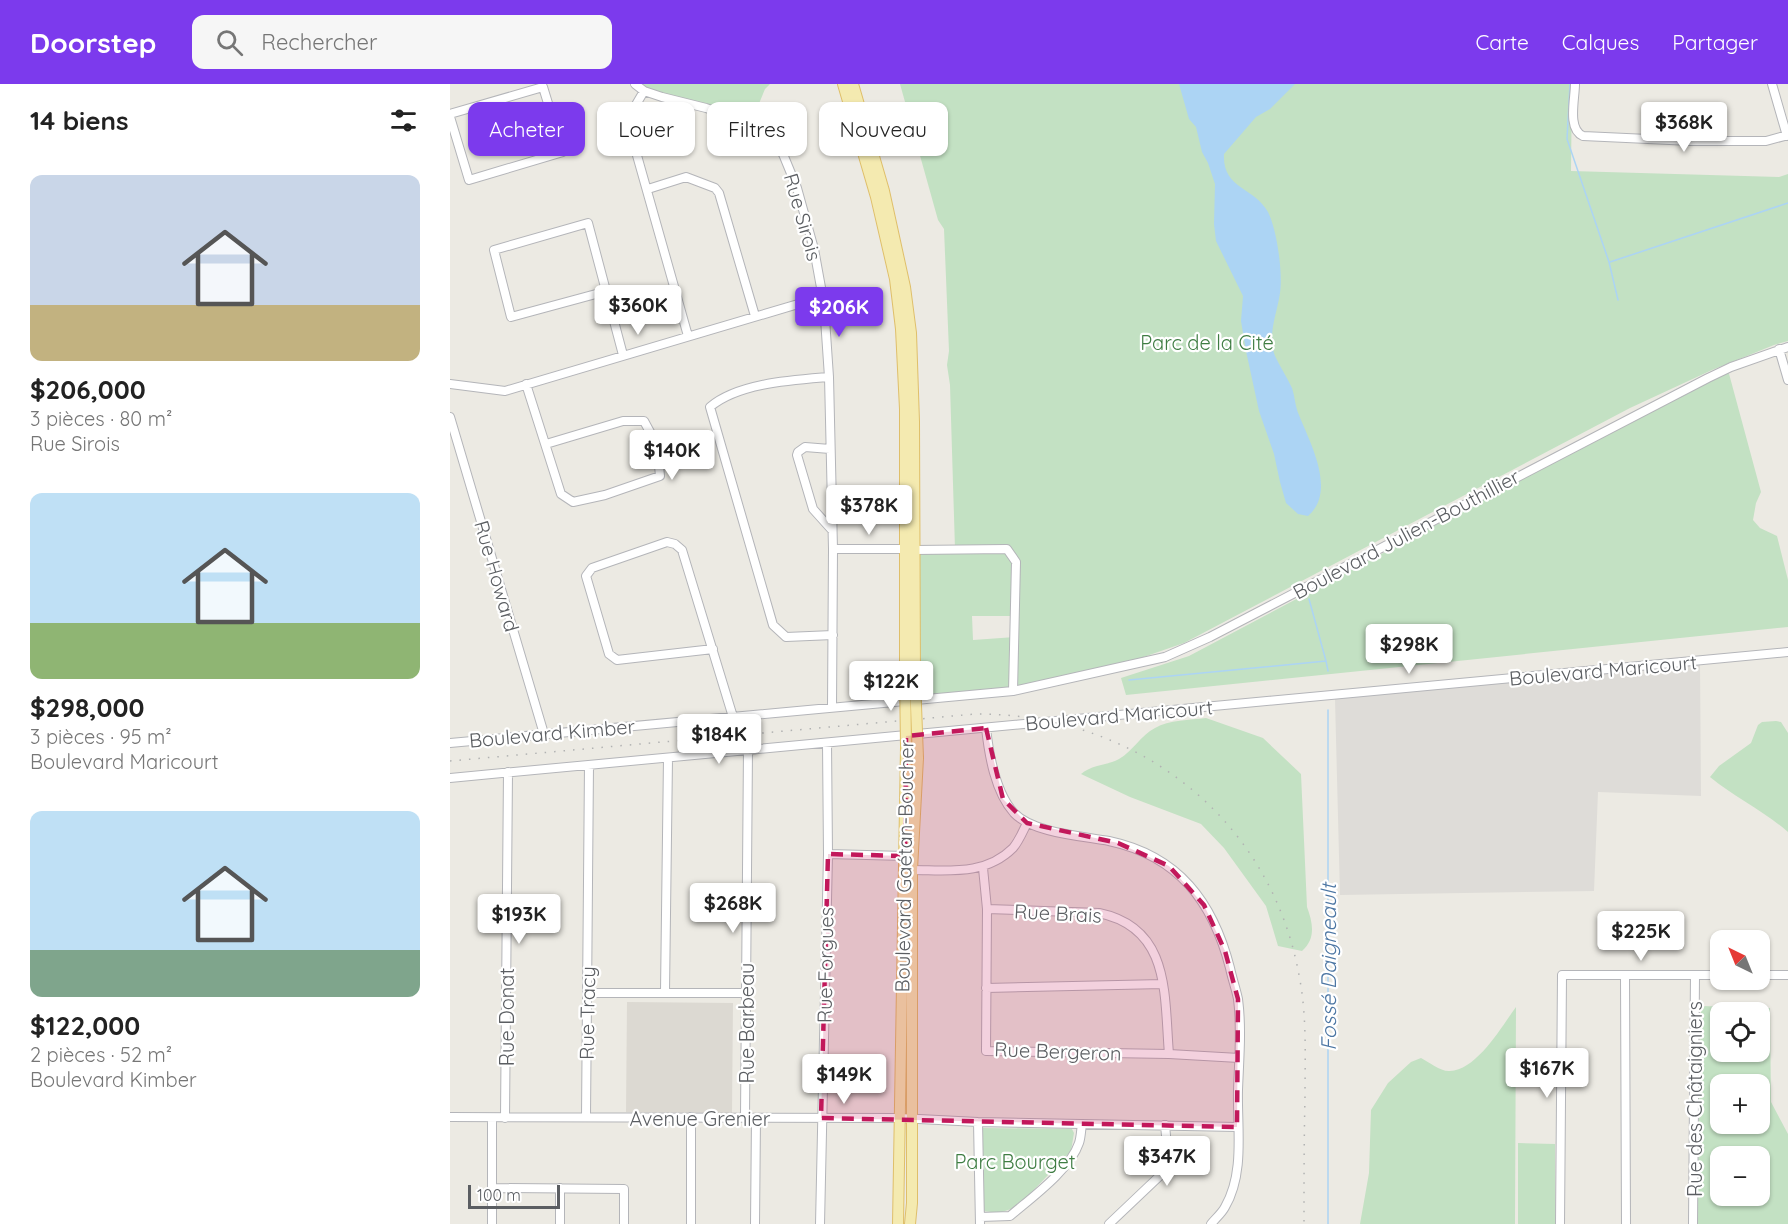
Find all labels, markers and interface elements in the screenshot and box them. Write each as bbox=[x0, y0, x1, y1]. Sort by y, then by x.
search box bbox=[192, 15, 612, 69]
text: Doorstep bbox=[30, 25, 156, 60]
icon: search bbox=[213, 26, 246, 59]
text: Rechercher bbox=[261, 28, 377, 56]
text: Carte bbox=[1475, 29, 1529, 55]
text: Calques bbox=[1562, 29, 1639, 55]
text: Partager bbox=[1672, 29, 1758, 55]
chip: Acheter bbox=[468, 102, 585, 156]
chip: Louer bbox=[597, 102, 695, 156]
chip: Filtres bbox=[707, 102, 807, 156]
chip: Nouveau bbox=[819, 102, 948, 156]
pin: $368K bbox=[1642, 102, 1726, 153]
text: 14 biens bbox=[30, 104, 129, 137]
icon: filters bbox=[387, 104, 420, 137]
text: $368K bbox=[1655, 109, 1713, 134]
street label: Rue Sirois bbox=[779, 170, 827, 264]
icon: home bbox=[171, 214, 279, 322]
pin: $360K bbox=[596, 285, 680, 336]
pin: $206K bbox=[797, 287, 881, 338]
text: $360K bbox=[608, 292, 668, 317]
text: $206K bbox=[809, 294, 869, 319]
park label: Parc de la Cité bbox=[1140, 330, 1274, 355]
text: $206,000 bbox=[30, 373, 146, 406]
text: 3 pièces · 80 m² bbox=[30, 406, 172, 431]
pin: $140K bbox=[630, 430, 714, 481]
text: Rue Sirois bbox=[30, 431, 120, 456]
text: $140K bbox=[644, 437, 700, 462]
street label: Boulevard Julien-Bouthillier bbox=[1288, 463, 1524, 604]
pin: $378K bbox=[827, 485, 911, 536]
text: $378K bbox=[840, 492, 898, 517]
street label: Rue Howard bbox=[469, 518, 525, 634]
icon: home bbox=[171, 532, 279, 640]
pin: $298K bbox=[1367, 624, 1451, 675]
text: $298K bbox=[1380, 631, 1438, 656]
street label: Boulevard Maricourt bbox=[1508, 649, 1698, 691]
pin: $122K bbox=[849, 661, 933, 712]
text: $122K bbox=[863, 668, 919, 693]
text: $298,000 bbox=[30, 691, 144, 724]
street label: Boulevard Maricourt bbox=[1024, 694, 1214, 736]
street label: Boulevard Kimber bbox=[468, 713, 636, 753]
pin: $184K bbox=[677, 714, 761, 765]
text: $184K bbox=[691, 721, 747, 746]
text: 3 pièces · 95 m² bbox=[30, 724, 172, 749]
street label: Boulevard Gaétan-Boucher bbox=[889, 739, 919, 993]
text: Boulevard Maricourt bbox=[30, 749, 219, 774]
icon: home bbox=[171, 850, 279, 958]
water label: Fossé Daigneault bbox=[1315, 880, 1341, 1051]
pin: $268K bbox=[691, 883, 775, 934]
text: $268K bbox=[704, 890, 762, 915]
pin: $193K bbox=[477, 894, 561, 945]
street label: Rue Brais bbox=[1014, 898, 1102, 928]
text: $193K bbox=[492, 901, 546, 926]
street label: Rue Forgues bbox=[811, 907, 839, 1023]
pin: $225K bbox=[1599, 911, 1683, 962]
text: $225K bbox=[1611, 918, 1671, 943]
north arrow bbox=[1710, 930, 1770, 990]
map controls bbox=[1710, 930, 1770, 1206]
street label: Rue Barbeau bbox=[734, 963, 759, 1083]
street label: Rue Tracy bbox=[574, 966, 600, 1060]
street label: Rue Donat bbox=[494, 968, 519, 1066]
street label: Rue des Châtaigniers bbox=[1682, 1001, 1707, 1197]
button: locate bbox=[1710, 1002, 1770, 1062]
text: $122,000 bbox=[30, 1009, 140, 1042]
street label: Rue Bergeron bbox=[994, 1036, 1122, 1066]
text: 2 pièces · 52 m² bbox=[30, 1042, 172, 1067]
pin: $167K bbox=[1505, 1048, 1589, 1099]
pin: $149K bbox=[802, 1054, 886, 1105]
text: $167K bbox=[1520, 1055, 1574, 1080]
text: $149K bbox=[816, 1061, 872, 1086]
text: Boulevard Kimber bbox=[30, 1067, 197, 1092]
button: + bbox=[1710, 1074, 1770, 1134]
street label: Avenue Grenier bbox=[629, 1106, 771, 1131]
pin: $347K bbox=[1125, 1136, 1209, 1187]
text: $347K bbox=[1138, 1143, 1196, 1168]
button: − bbox=[1710, 1146, 1770, 1206]
park label: Parc Bourget bbox=[954, 1149, 1076, 1174]
scale bar bbox=[468, 1182, 560, 1210]
text: 100 m bbox=[477, 1185, 521, 1205]

